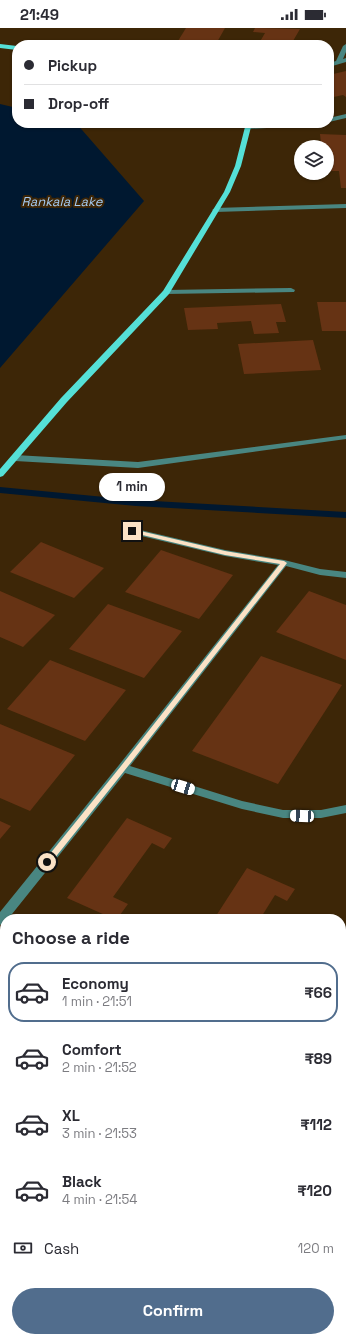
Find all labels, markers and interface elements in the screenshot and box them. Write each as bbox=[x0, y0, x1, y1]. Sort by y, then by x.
text: 21:49 bbox=[20, 5, 59, 24]
text: Pickup bbox=[48, 56, 97, 75]
text: Drop-off bbox=[48, 94, 109, 113]
map controls bbox=[294, 140, 334, 180]
button: layers bbox=[294, 140, 334, 180]
water label: Rankala Lake bbox=[22, 193, 104, 210]
callout: 1 min bbox=[99, 473, 165, 501]
text: 1 min bbox=[116, 478, 148, 495]
route end bbox=[123, 522, 141, 540]
car bbox=[170, 778, 196, 796]
car bbox=[290, 809, 314, 823]
route start bbox=[38, 853, 56, 871]
text: Choose a ride bbox=[12, 926, 130, 949]
icon: car bbox=[14, 974, 50, 1010]
text: Economy bbox=[62, 974, 129, 993]
text: ₹66 bbox=[304, 983, 332, 1002]
text: 1 min · 21:51 bbox=[62, 993, 132, 1010]
icon: car bbox=[14, 1040, 50, 1076]
text: Comfort bbox=[62, 1040, 122, 1059]
text: ₹89 bbox=[304, 1049, 332, 1068]
text: 2 min · 21:52 bbox=[62, 1059, 137, 1076]
icon: car bbox=[14, 1106, 50, 1142]
text: XL bbox=[62, 1106, 80, 1125]
text: ₹112 bbox=[300, 1115, 332, 1134]
text: 3 min · 21:53 bbox=[62, 1125, 137, 1142]
icon: car bbox=[14, 1172, 50, 1208]
text: Black bbox=[62, 1172, 102, 1191]
text: ₹120 bbox=[297, 1181, 332, 1200]
text: 4 min · 21:54 bbox=[62, 1191, 137, 1208]
icon: cash bbox=[12, 1237, 34, 1259]
text: Cash bbox=[44, 1239, 79, 1258]
text: 120 m bbox=[298, 1240, 334, 1257]
button: Confirm bbox=[12, 1288, 334, 1334]

